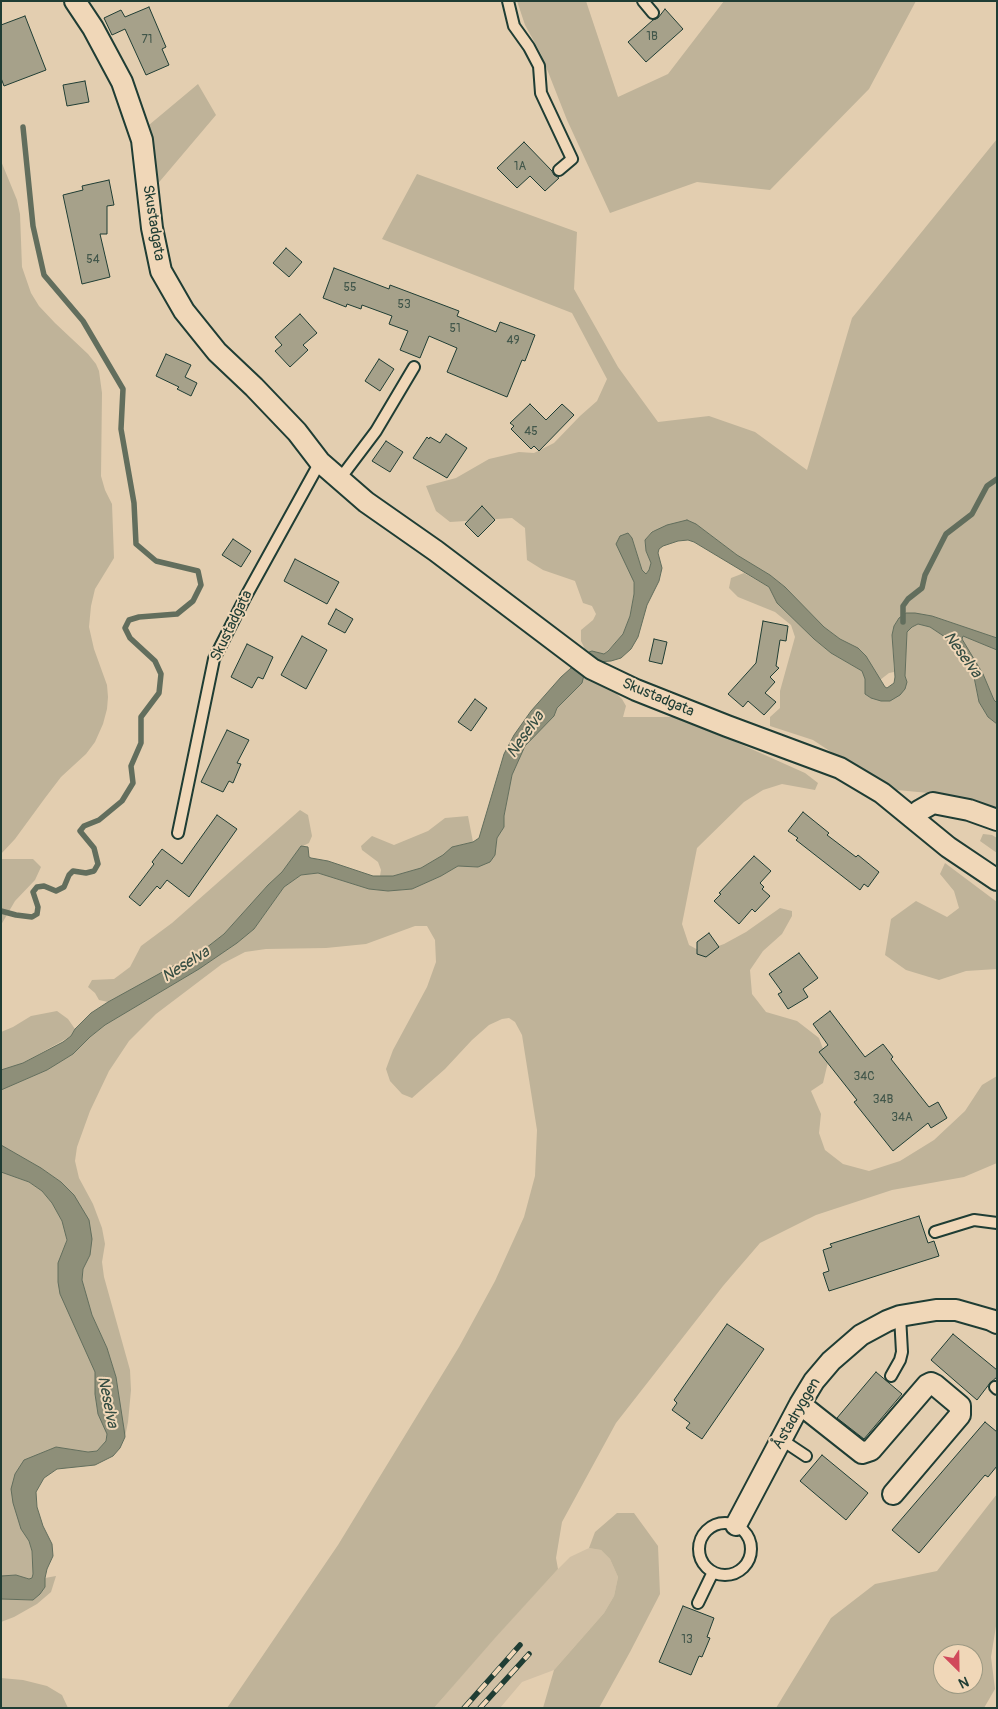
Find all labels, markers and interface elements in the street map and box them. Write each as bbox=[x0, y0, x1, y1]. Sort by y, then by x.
house number: 1B bbox=[646, 30, 658, 44]
house number: 71 bbox=[141, 33, 153, 47]
house number: 1A bbox=[514, 160, 526, 174]
street label: Skustadgata bbox=[138, 184, 168, 262]
house number: 54 bbox=[86, 253, 100, 267]
house number: 55 bbox=[343, 281, 357, 295]
house number: 53 bbox=[397, 298, 411, 312]
house number: 51 bbox=[449, 322, 461, 336]
house number: 49 bbox=[506, 334, 520, 348]
house number: 45 bbox=[524, 425, 538, 439]
street label: Skustadgata bbox=[207, 588, 257, 664]
water label: Neselva bbox=[939, 628, 985, 682]
street label: Skustadgata bbox=[619, 675, 697, 721]
water label: Neselva bbox=[503, 708, 549, 762]
water label: Neselva bbox=[159, 943, 213, 987]
house number: 34C bbox=[853, 1070, 875, 1084]
house number: 34B bbox=[873, 1093, 893, 1107]
house number: 34A bbox=[891, 1111, 913, 1125]
water label: Neselva bbox=[93, 1375, 121, 1429]
street label: Åstadryggen bbox=[769, 1375, 825, 1453]
house number: 13 bbox=[681, 1633, 693, 1647]
north arrow bbox=[933, 1644, 983, 1694]
text: N bbox=[956, 1673, 971, 1692]

